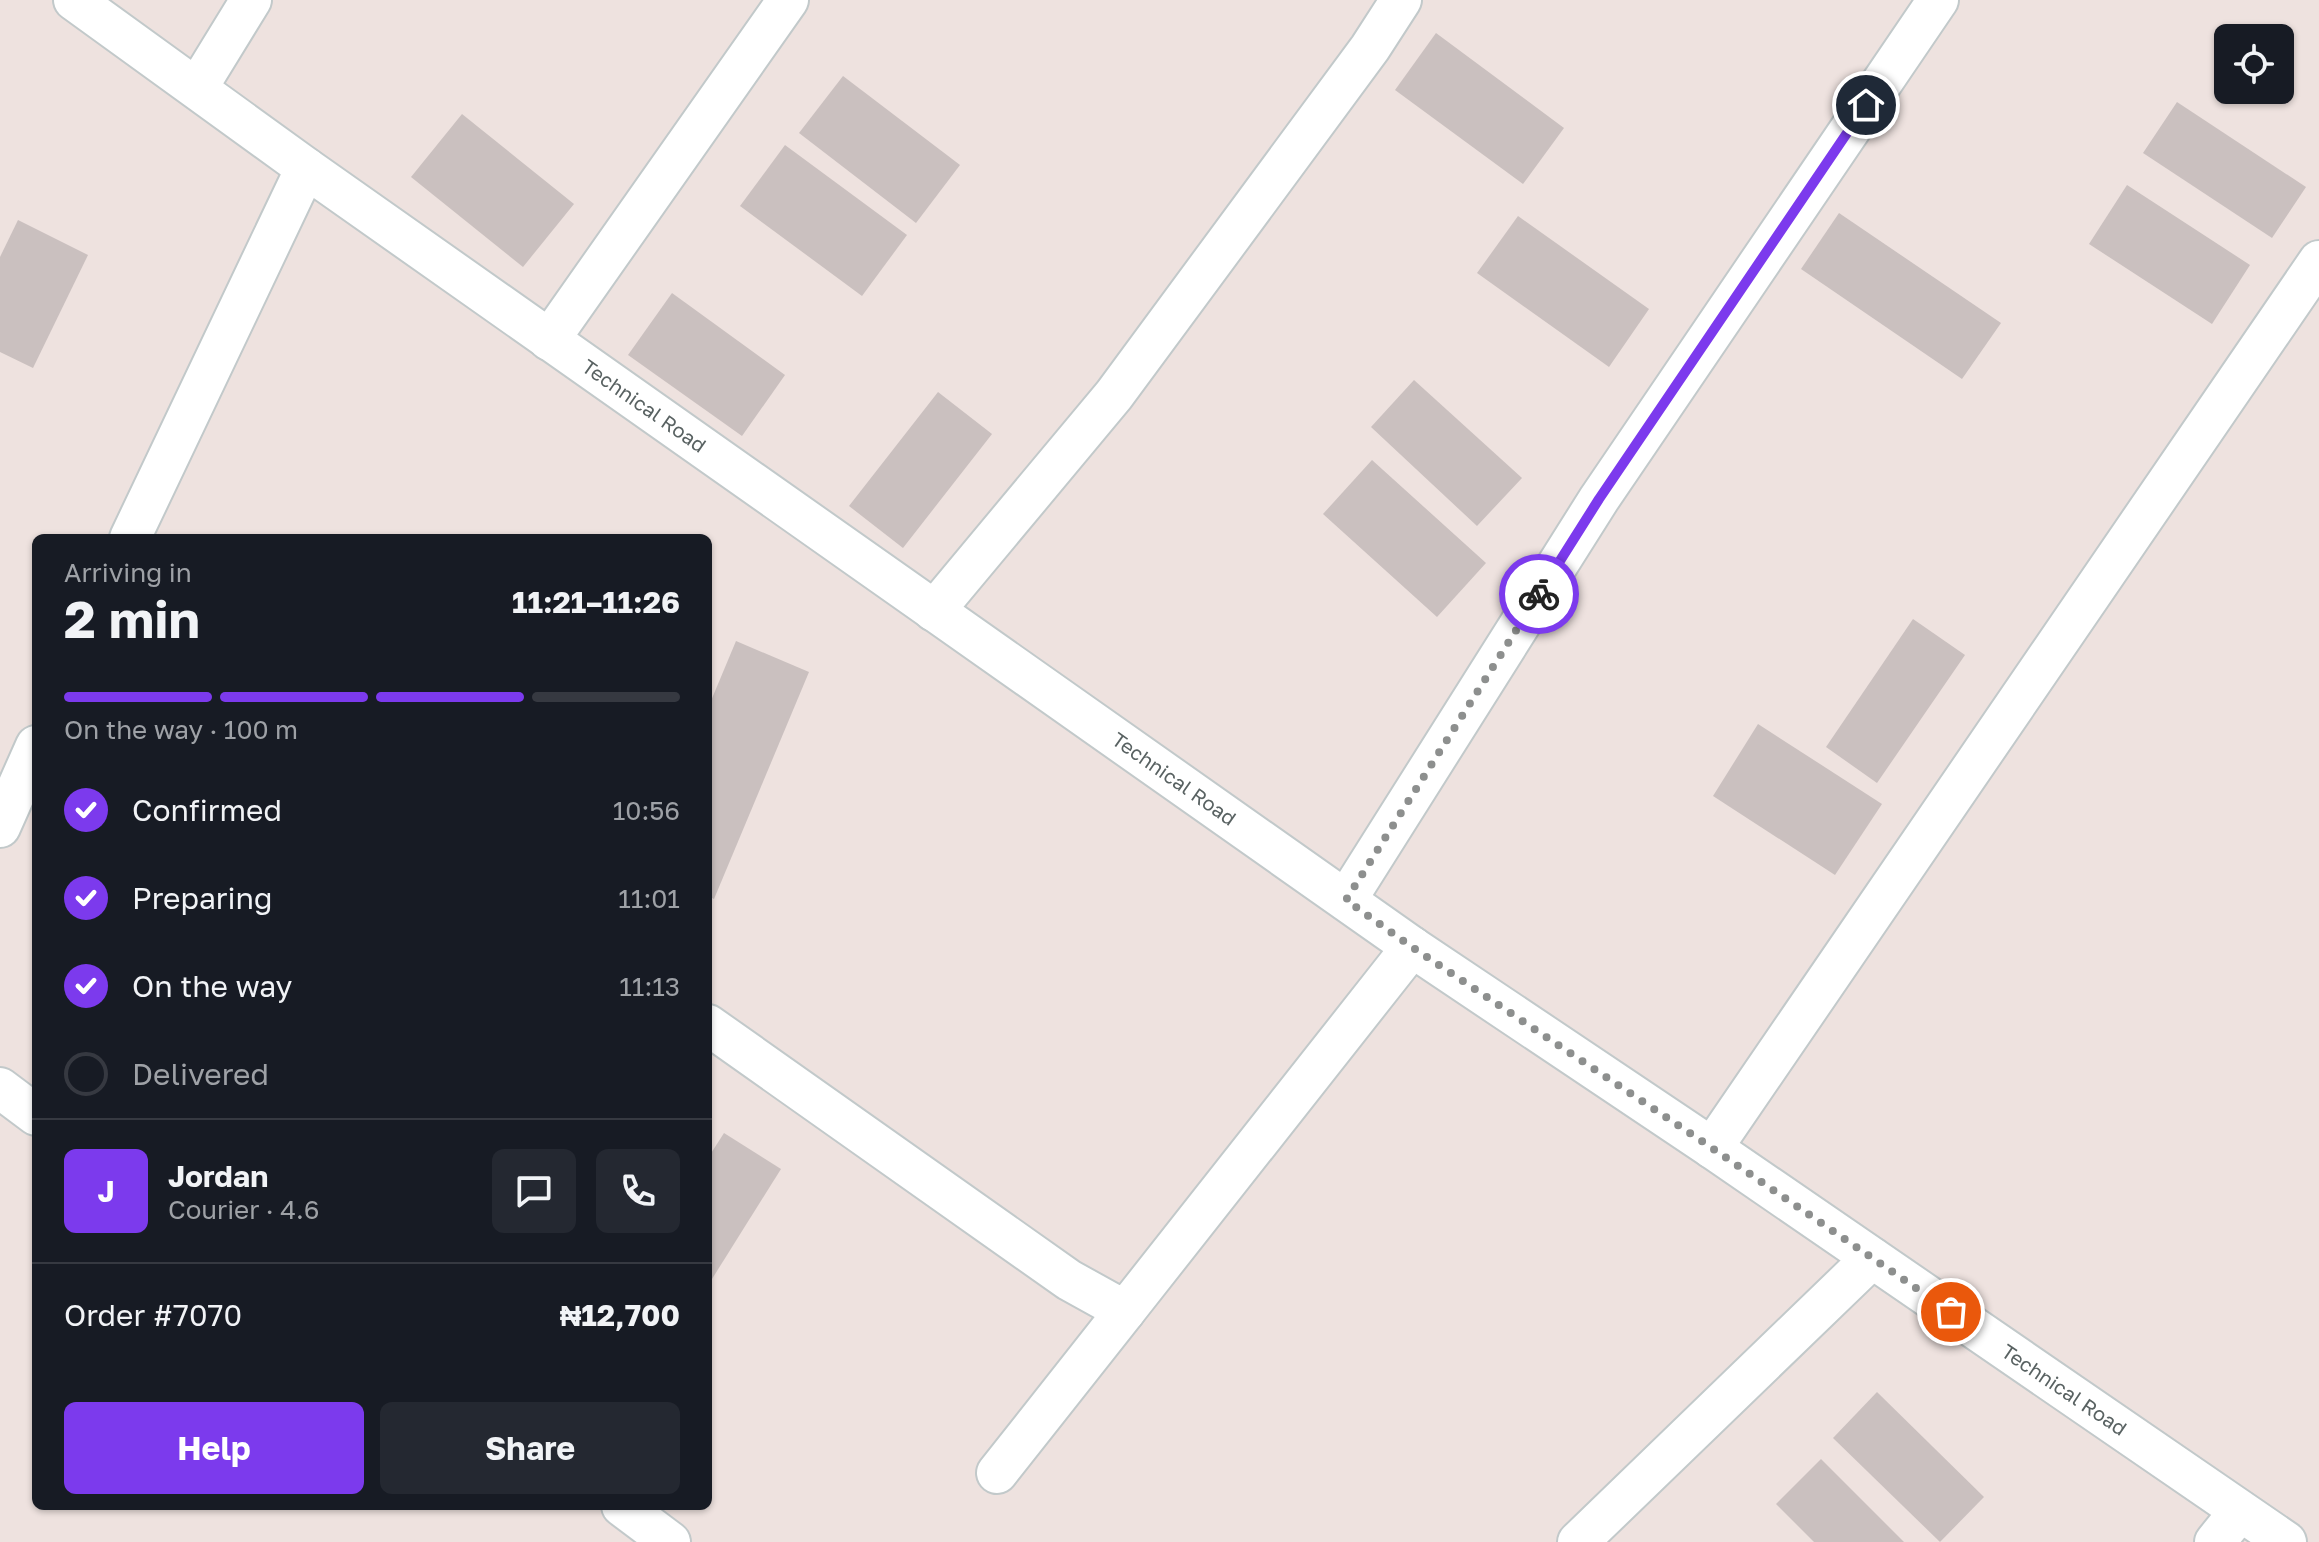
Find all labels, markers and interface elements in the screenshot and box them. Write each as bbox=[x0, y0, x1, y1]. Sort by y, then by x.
map controls bbox=[2214, 24, 2294, 104]
button: locate bbox=[2214, 24, 2294, 104]
pin bbox=[1832, 71, 1900, 139]
icon: home bbox=[1844, 83, 1888, 127]
street label: Technical Road bbox=[578, 354, 711, 457]
courier bbox=[1499, 554, 1579, 634]
text: Arriving in bbox=[64, 557, 192, 588]
icon: bike bbox=[1517, 572, 1561, 616]
text: 11:21–11:26 bbox=[512, 584, 680, 620]
text: 2 min bbox=[64, 587, 200, 649]
text: On the way · 100 m bbox=[64, 714, 298, 745]
street label: Technical Road bbox=[1108, 727, 1241, 830]
icon: check bbox=[64, 788, 108, 832]
text: Confirmed bbox=[132, 792, 282, 828]
text: 10:56 bbox=[613, 795, 680, 826]
icon: check bbox=[64, 876, 108, 920]
text: Preparing bbox=[132, 880, 273, 916]
text: 11:01 bbox=[618, 883, 680, 914]
icon: check bbox=[64, 964, 108, 1008]
text: On the way bbox=[132, 968, 292, 1004]
text: 11:13 bbox=[619, 971, 680, 1002]
text: Delivered bbox=[132, 1056, 269, 1092]
button: chat bbox=[492, 1149, 576, 1233]
button: phone bbox=[596, 1149, 680, 1233]
text: Jordan bbox=[168, 1158, 268, 1194]
text: J bbox=[97, 1173, 115, 1209]
text: Courier · 4.6 bbox=[168, 1194, 320, 1225]
pin bbox=[1917, 1278, 1985, 1346]
icon: bag bbox=[1929, 1290, 1973, 1334]
text: Order #7070 bbox=[64, 1297, 242, 1333]
text: ₦12,700 bbox=[560, 1297, 680, 1333]
street label: Technical Road bbox=[1997, 1338, 2132, 1440]
button: Help bbox=[64, 1402, 364, 1494]
button: Share bbox=[380, 1402, 680, 1494]

